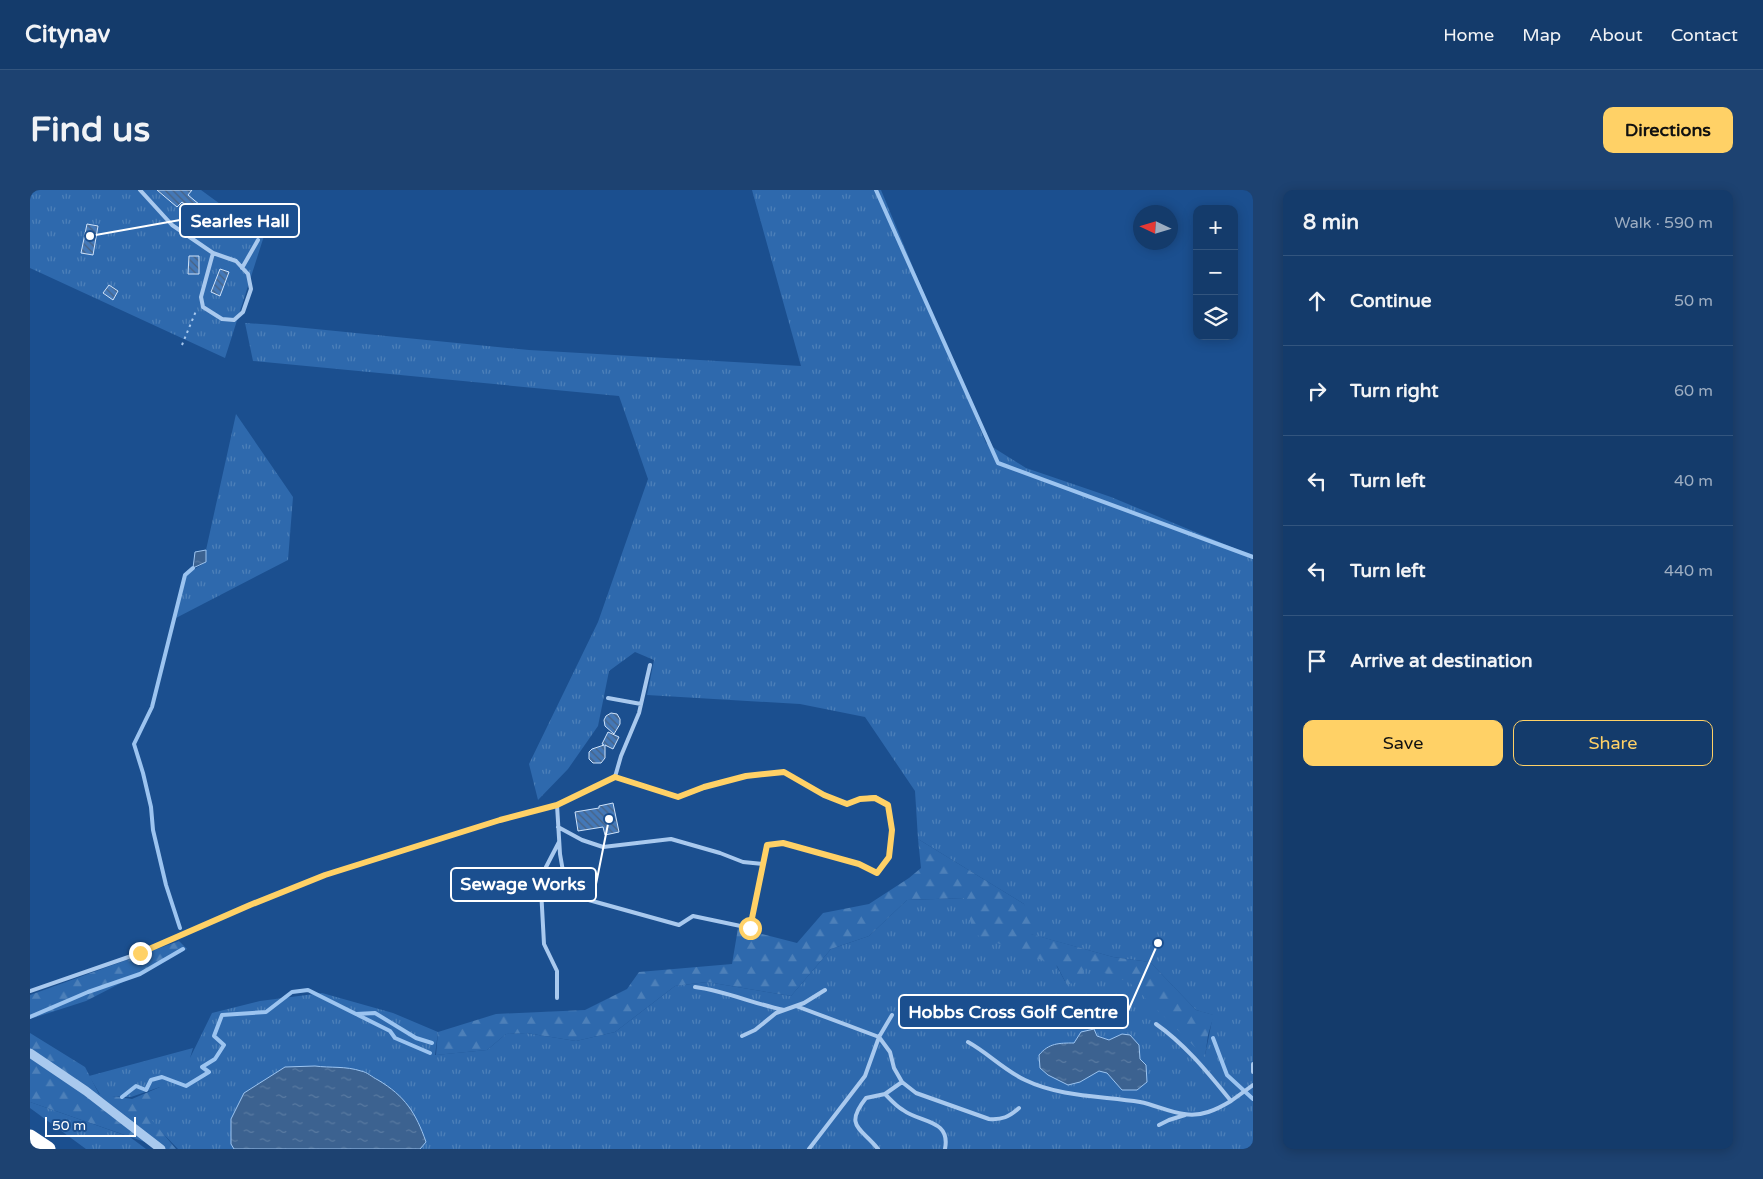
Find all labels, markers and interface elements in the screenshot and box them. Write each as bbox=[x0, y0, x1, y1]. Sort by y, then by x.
text: Citynav bbox=[25, 20, 110, 49]
text: Home bbox=[1443, 24, 1494, 46]
text: Map bbox=[1522, 24, 1561, 46]
text: About bbox=[1589, 24, 1643, 46]
text: Contact bbox=[1671, 24, 1738, 46]
button: Directions bbox=[1603, 107, 1733, 153]
text: Find us bbox=[30, 109, 150, 151]
callout: Searles Hall bbox=[180, 204, 299, 237]
north arrow bbox=[1133, 205, 1178, 250]
map controls bbox=[1193, 205, 1238, 340]
button: + bbox=[1193, 205, 1238, 250]
text: Searles Hall bbox=[191, 210, 289, 232]
text: 8 min bbox=[1303, 210, 1359, 235]
text: Walk · 590 m bbox=[1614, 213, 1713, 233]
button: − bbox=[1193, 250, 1238, 295]
icon: ahead bbox=[1303, 287, 1331, 315]
text: Continue bbox=[1350, 290, 1432, 312]
text: 50 m bbox=[1674, 291, 1713, 311]
button: layers bbox=[1193, 295, 1238, 340]
icon: right bbox=[1303, 377, 1331, 405]
text: Turn right bbox=[1350, 380, 1438, 402]
text: 60 m bbox=[1674, 381, 1713, 401]
icon: left bbox=[1303, 467, 1331, 495]
text: Turn left bbox=[1350, 470, 1426, 492]
text: 40 m bbox=[1674, 471, 1713, 491]
icon: left bbox=[1303, 557, 1331, 585]
text: Turn left bbox=[1350, 560, 1426, 582]
text: 440 m bbox=[1664, 561, 1713, 581]
icon: arrive bbox=[1303, 647, 1331, 675]
text: Arrive at destination bbox=[1350, 650, 1533, 672]
button: Save bbox=[1303, 720, 1503, 766]
button: Share bbox=[1513, 720, 1713, 766]
callout: Sewage Works bbox=[451, 868, 596, 901]
text: Sewage Works bbox=[460, 873, 586, 895]
route start bbox=[739, 917, 762, 940]
route end bbox=[129, 942, 152, 965]
callout: Hobbs Cross Golf Centre bbox=[899, 995, 1128, 1028]
text: Hobbs Cross Golf Centre bbox=[908, 1001, 1118, 1023]
scale bar bbox=[45, 1114, 136, 1137]
text: 50 m bbox=[52, 1117, 86, 1134]

